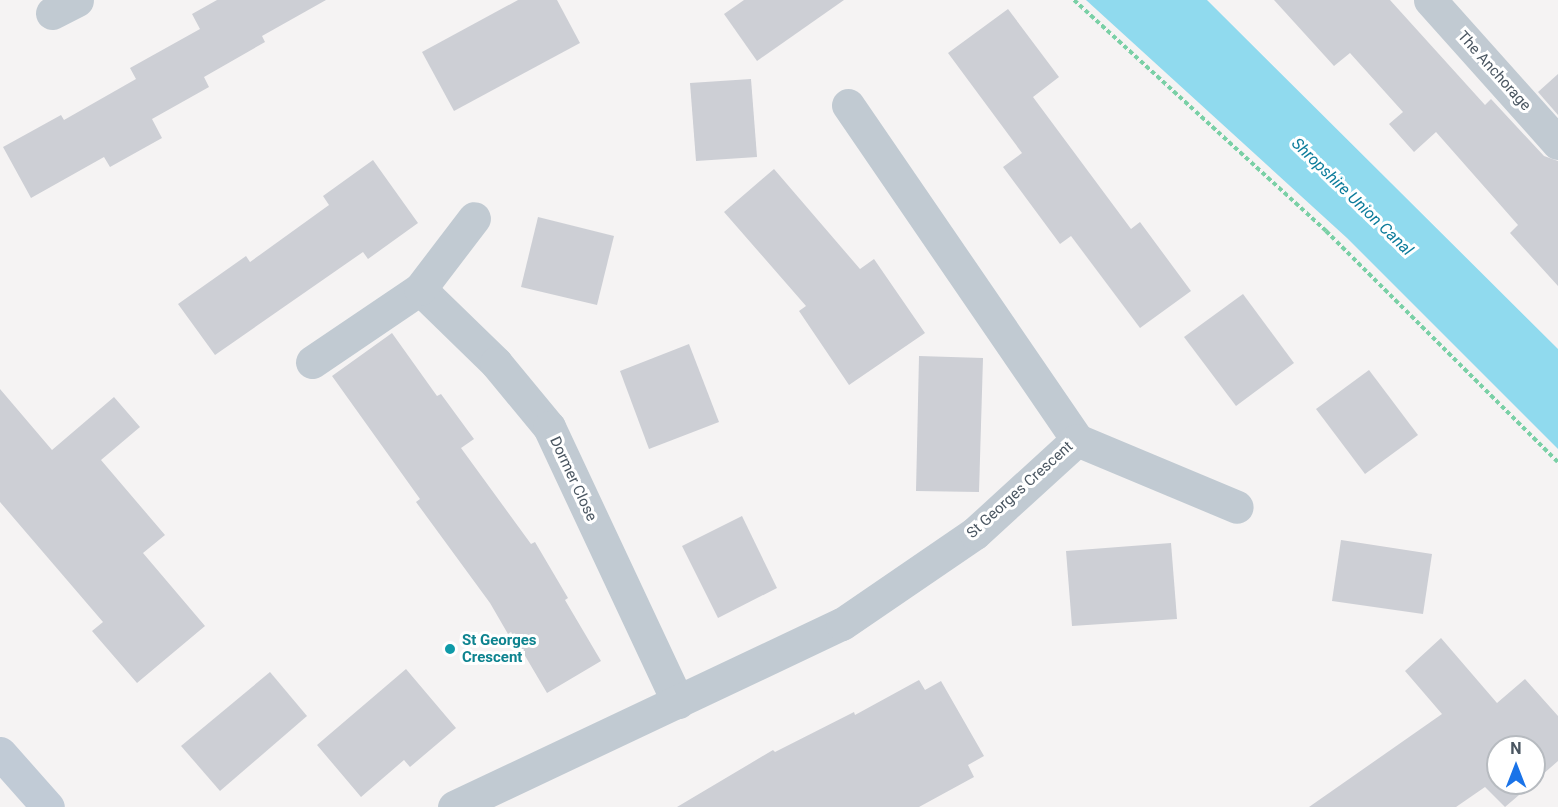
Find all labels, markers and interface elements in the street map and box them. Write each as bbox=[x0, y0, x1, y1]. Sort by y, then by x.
street label: The Anchorage bbox=[1454, 27, 1534, 115]
water label: Shropshire Union Canal bbox=[1287, 134, 1417, 260]
street label: Dormer Close bbox=[546, 434, 600, 524]
street label: St Georges Crescent bbox=[963, 438, 1077, 542]
place label: St Georges Crescent bbox=[462, 631, 537, 666]
marker: St Georges Crescent bbox=[443, 642, 457, 656]
north arrow bbox=[1486, 735, 1546, 795]
text: N bbox=[1510, 739, 1522, 758]

